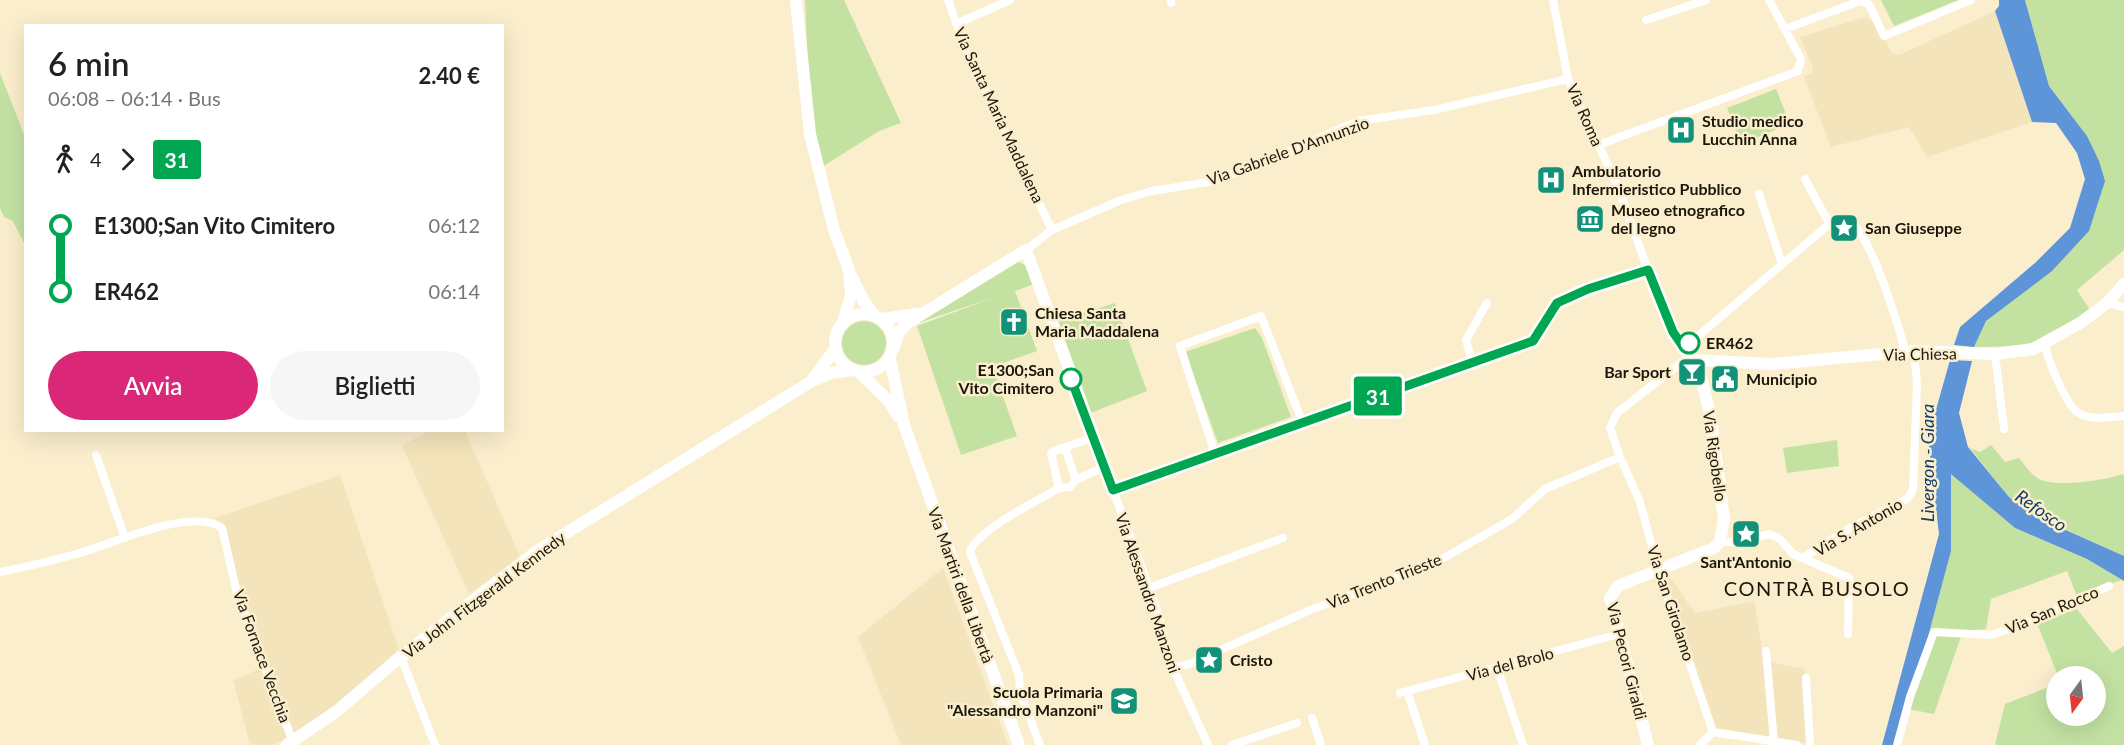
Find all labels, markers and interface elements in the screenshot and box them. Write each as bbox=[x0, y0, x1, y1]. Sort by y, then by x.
street label: Via Santa Maria Maddalena bbox=[950, 24, 1049, 206]
text: 6 min bbox=[48, 43, 129, 83]
text: 2.40 € bbox=[418, 62, 480, 89]
street label: Via Roma bbox=[1563, 81, 1608, 149]
text: 06:08 – 06:14 · Bus bbox=[48, 86, 221, 110]
place label: Studio medico Lucchin Anna bbox=[1702, 111, 1803, 148]
street label: Via Gabriele D'Annunzio bbox=[1204, 112, 1371, 189]
hospital icon: Studio medico Lucchin Anna bbox=[1665, 114, 1697, 146]
icon: walk bbox=[48, 143, 81, 176]
icon: forward bbox=[111, 143, 144, 176]
text: 4 bbox=[90, 147, 102, 171]
text: 31 bbox=[165, 147, 189, 172]
place label: Ambulatorio Infermieristico Pubblico bbox=[1571, 161, 1741, 198]
hospital icon: Ambulatorio Infermieristico Pubblico bbox=[1535, 164, 1567, 196]
place label: Museo etnografico del legno bbox=[1611, 200, 1745, 237]
museum icon: Museo etnografico del legno bbox=[1574, 203, 1606, 235]
text: E1300;San Vito Cimitero bbox=[94, 212, 335, 239]
place icon: San Giuseppe bbox=[1828, 212, 1860, 244]
text: 06:12 bbox=[429, 213, 480, 237]
place label: San Giuseppe bbox=[1865, 218, 1962, 237]
text: ER462 bbox=[94, 278, 159, 305]
text: 06:14 bbox=[429, 279, 480, 303]
place label: Chiesa Santa Maria Maddalena bbox=[1035, 303, 1159, 340]
church icon: Chiesa Santa Maria Maddalena bbox=[998, 306, 1030, 338]
marker: ER462 bbox=[1678, 332, 1700, 354]
place label: ER462 bbox=[1706, 333, 1753, 352]
street label: Via Chiesa bbox=[1883, 343, 1957, 364]
button: Avvia bbox=[48, 351, 258, 420]
button: Biglietti bbox=[270, 351, 480, 420]
bar icon: Bar Sport bbox=[1676, 356, 1708, 388]
place label: E1300;San Vito Cimitero bbox=[957, 360, 1054, 397]
place label: Bar Sport bbox=[1604, 362, 1671, 381]
public building icon: Municipio bbox=[1709, 363, 1741, 395]
marker: E1300;San Vito Cimitero bbox=[1060, 368, 1082, 390]
place label: Municipio bbox=[1746, 369, 1817, 388]
line badge: 31 bbox=[1351, 376, 1405, 416]
text: 31 bbox=[1366, 384, 1390, 409]
water label: Livergon - Giara bbox=[1916, 404, 1938, 522]
street label: Via Rigobello bbox=[1700, 409, 1731, 503]
water label: Refosco bbox=[2012, 485, 2072, 536]
street label: Via S. Antonio bbox=[1810, 494, 1905, 560]
street label: Via Martiri della Libertà bbox=[924, 504, 999, 665]
street label: Via Alessandro Manzoni bbox=[1112, 510, 1185, 675]
place icon: Sant'Antonio bbox=[1730, 518, 1762, 550]
street label: Via John Fitzgerald Kennedy bbox=[399, 527, 569, 662]
street label: Via San Girolamo bbox=[1644, 543, 1699, 663]
street label: Via Trento Trieste bbox=[1324, 549, 1444, 612]
place label: Sant'Antonio bbox=[1700, 552, 1792, 571]
district label: CONTRÀ BUSOLO bbox=[1724, 576, 1910, 600]
street label: Via San Rocco bbox=[2003, 581, 2101, 638]
street label: Via Fornace Vecchia bbox=[230, 587, 295, 725]
street label: Via Pecori Giraldi bbox=[1604, 600, 1651, 722]
street label: Via del Brolo bbox=[1464, 643, 1556, 684]
place icon: Cristo bbox=[1193, 644, 1225, 676]
place label: Cristo bbox=[1230, 650, 1273, 669]
north arrow bbox=[2046, 666, 2106, 726]
map controls bbox=[2046, 666, 2106, 726]
place label: Scuola Primaria "Alessandro Manzoni" bbox=[947, 682, 1103, 719]
school or university icon: Scuola Primaria "Alessandro Manzoni" bbox=[1108, 685, 1140, 717]

